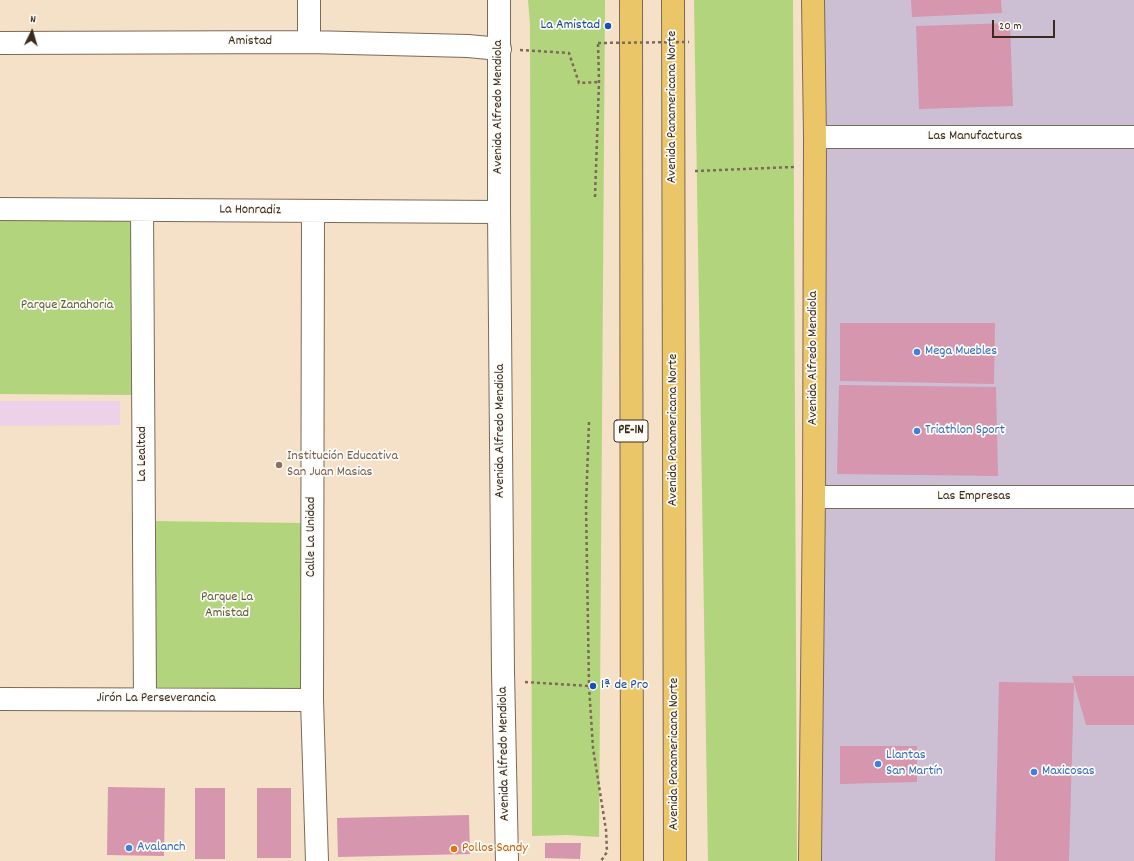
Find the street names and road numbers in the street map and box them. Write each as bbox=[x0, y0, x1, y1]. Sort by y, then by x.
street label: Avenida Panamericana Norte bbox=[665, 31, 681, 183]
street label: Amistad bbox=[228, 34, 272, 50]
street label: Avenida Alfredo Mendiola bbox=[491, 40, 507, 174]
street label: Las Manufacturas bbox=[928, 129, 1022, 145]
street label: La Honradiz bbox=[219, 202, 281, 220]
street label: Avenida Alfredo Mendiola bbox=[806, 291, 822, 425]
street label: Avenida Panamericana Norte bbox=[666, 354, 682, 506]
street label: Avenida Alfredo Mendiola bbox=[493, 364, 509, 498]
road number: PE-1N bbox=[614, 420, 648, 442]
street label: La Lealtad bbox=[135, 426, 151, 482]
street label: Las Empresas bbox=[937, 489, 1011, 505]
street label: Calle La Unidad bbox=[304, 497, 320, 577]
street label: Avenida Panamericana Norte bbox=[667, 678, 683, 830]
street label: Avenida Alfredo Mendiola bbox=[495, 687, 515, 821]
street label: Jirón La Perseverancia bbox=[97, 691, 215, 707]

